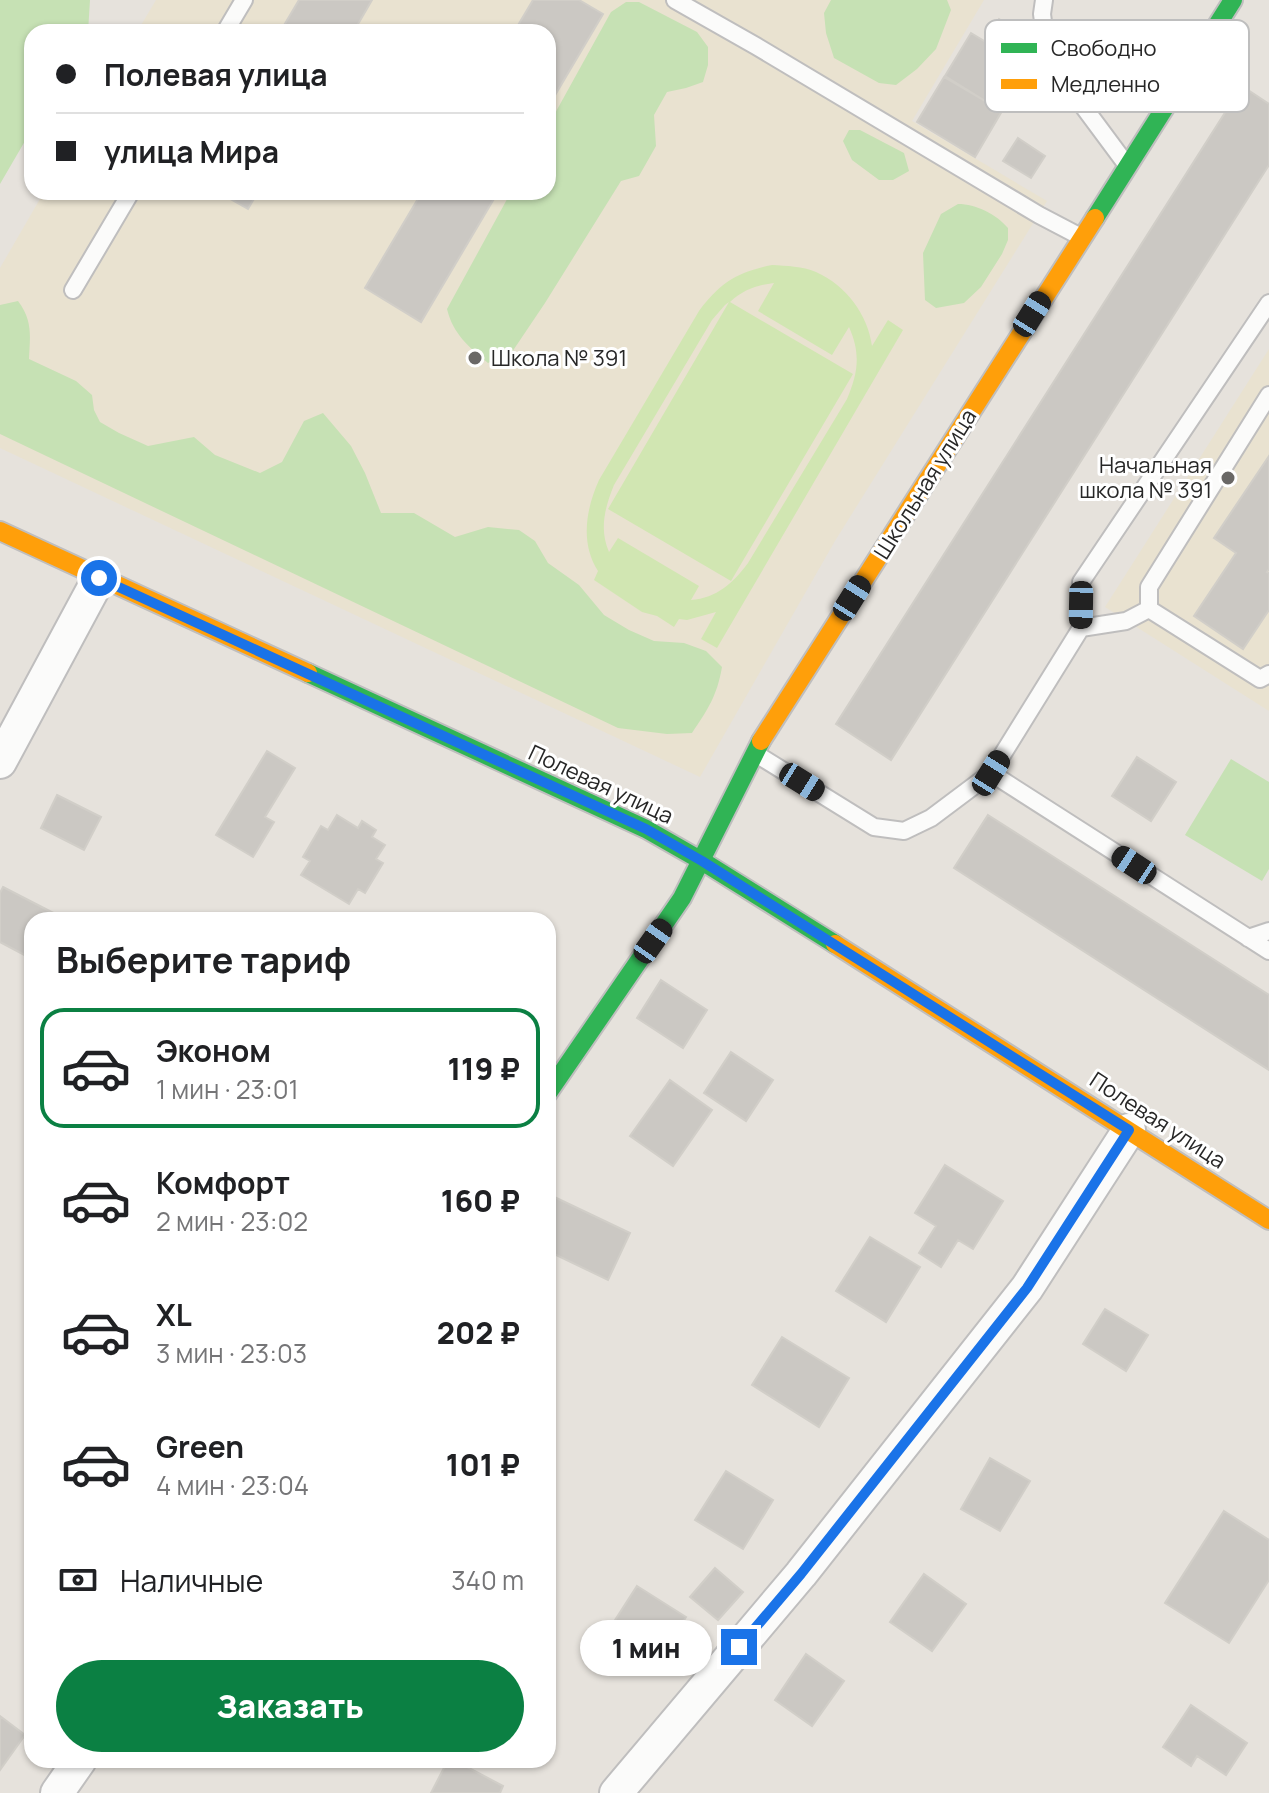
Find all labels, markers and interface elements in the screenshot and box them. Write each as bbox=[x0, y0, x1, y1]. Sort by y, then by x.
legend bbox=[985, 20, 1249, 112]
text: Свободно bbox=[1051, 33, 1157, 63]
text: Полевая улица bbox=[104, 54, 327, 95]
text: Медленно bbox=[1051, 69, 1160, 99]
text: улица Мира bbox=[104, 131, 279, 172]
car bbox=[1009, 287, 1055, 341]
place label: Школа № 391 bbox=[491, 343, 627, 373]
marker: Школа № 391 bbox=[466, 349, 484, 367]
street label: Школьная улица bbox=[867, 403, 983, 565]
place label: Начальная школа № 391 bbox=[1079, 450, 1212, 505]
marker: Начальная школа № 391 bbox=[1219, 469, 1237, 487]
route start bbox=[81, 560, 117, 596]
car bbox=[829, 571, 875, 625]
car bbox=[1069, 581, 1093, 629]
street label: Полевая улица bbox=[524, 737, 678, 831]
car bbox=[968, 746, 1014, 800]
car bbox=[775, 759, 829, 805]
car bbox=[1107, 842, 1161, 888]
car bbox=[629, 914, 677, 968]
text: Выберите тариф bbox=[56, 935, 351, 984]
text: Эконом bbox=[156, 1030, 271, 1071]
icon: car bbox=[60, 1032, 132, 1104]
text: 119 ₽ bbox=[447, 1048, 520, 1089]
street label: Полевая улица bbox=[1084, 1065, 1232, 1175]
text: 1 мин · 23:01 bbox=[156, 1071, 299, 1107]
text: Комфорт bbox=[156, 1162, 290, 1203]
icon: car bbox=[60, 1164, 132, 1236]
text: 160 ₽ bbox=[441, 1180, 520, 1221]
text: 2 мин · 23:02 bbox=[156, 1203, 308, 1239]
text: XL bbox=[156, 1294, 192, 1335]
icon: car bbox=[60, 1296, 132, 1368]
text: 202 ₽ bbox=[437, 1312, 520, 1353]
text: 3 мин · 23:03 bbox=[156, 1335, 307, 1371]
text: Green bbox=[156, 1426, 244, 1467]
icon: car bbox=[60, 1428, 132, 1500]
text: 101 ₽ bbox=[446, 1444, 520, 1485]
text: 4 мин · 23:04 bbox=[156, 1467, 309, 1503]
icon: cash bbox=[56, 1558, 100, 1602]
text: Наличные bbox=[120, 1560, 263, 1601]
text: 340 m bbox=[451, 1562, 524, 1598]
callout: 1 мин bbox=[579, 1619, 711, 1675]
route end bbox=[721, 1629, 757, 1665]
text: 1 мин bbox=[612, 1630, 680, 1666]
button: Заказать bbox=[56, 1660, 524, 1752]

